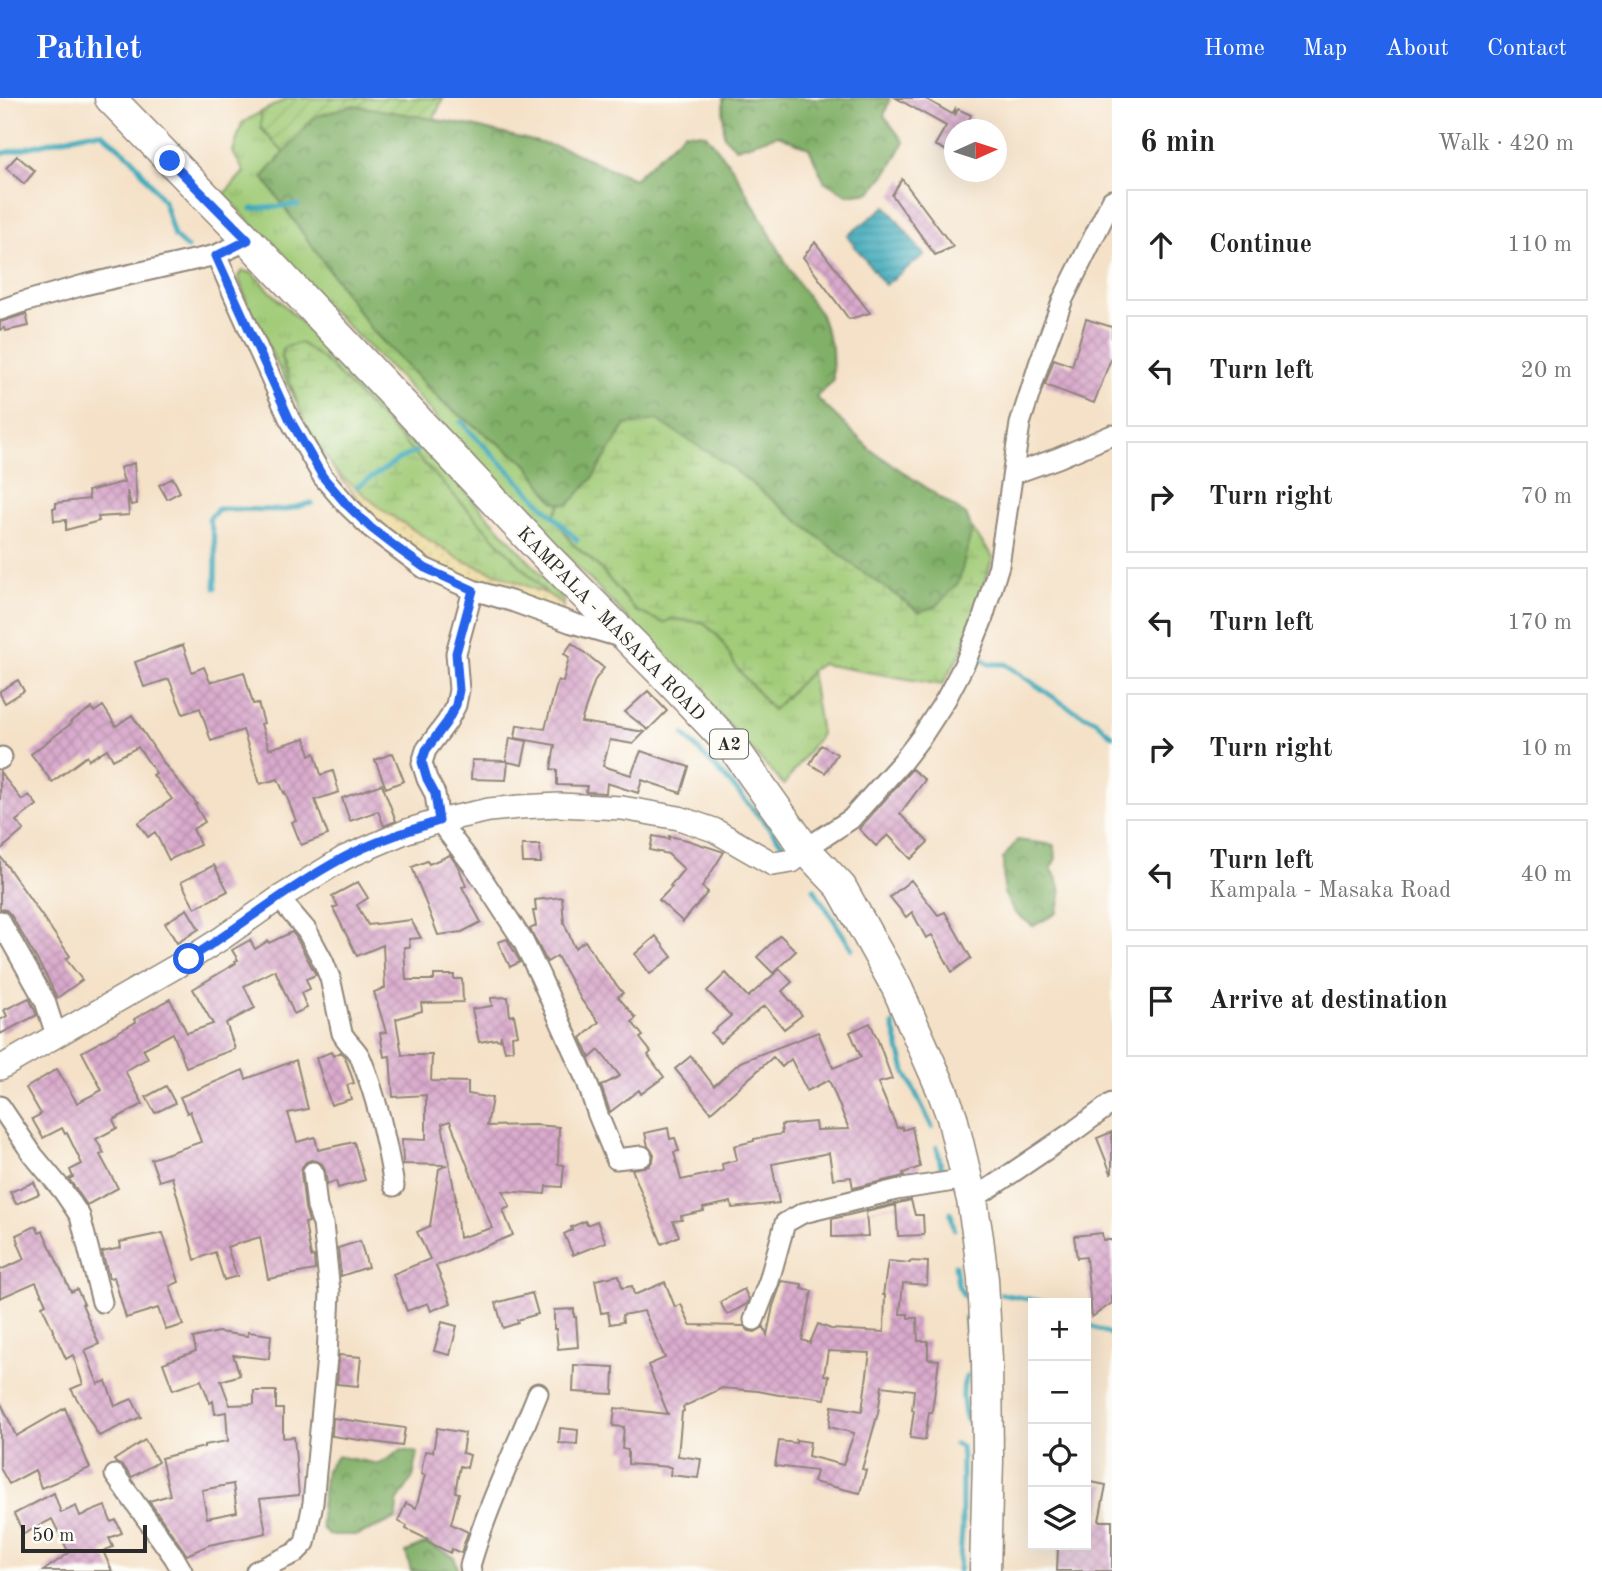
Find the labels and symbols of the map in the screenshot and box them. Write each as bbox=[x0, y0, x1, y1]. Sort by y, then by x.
north arrow bbox=[944, 119, 1007, 182]
route end bbox=[154, 145, 185, 176]
street label: KAMPALA - MASAKA ROAD bbox=[513, 524, 708, 725]
road number: A2 bbox=[710, 730, 748, 758]
route start bbox=[173, 943, 204, 974]
scale bar bbox=[21, 1522, 147, 1554]

